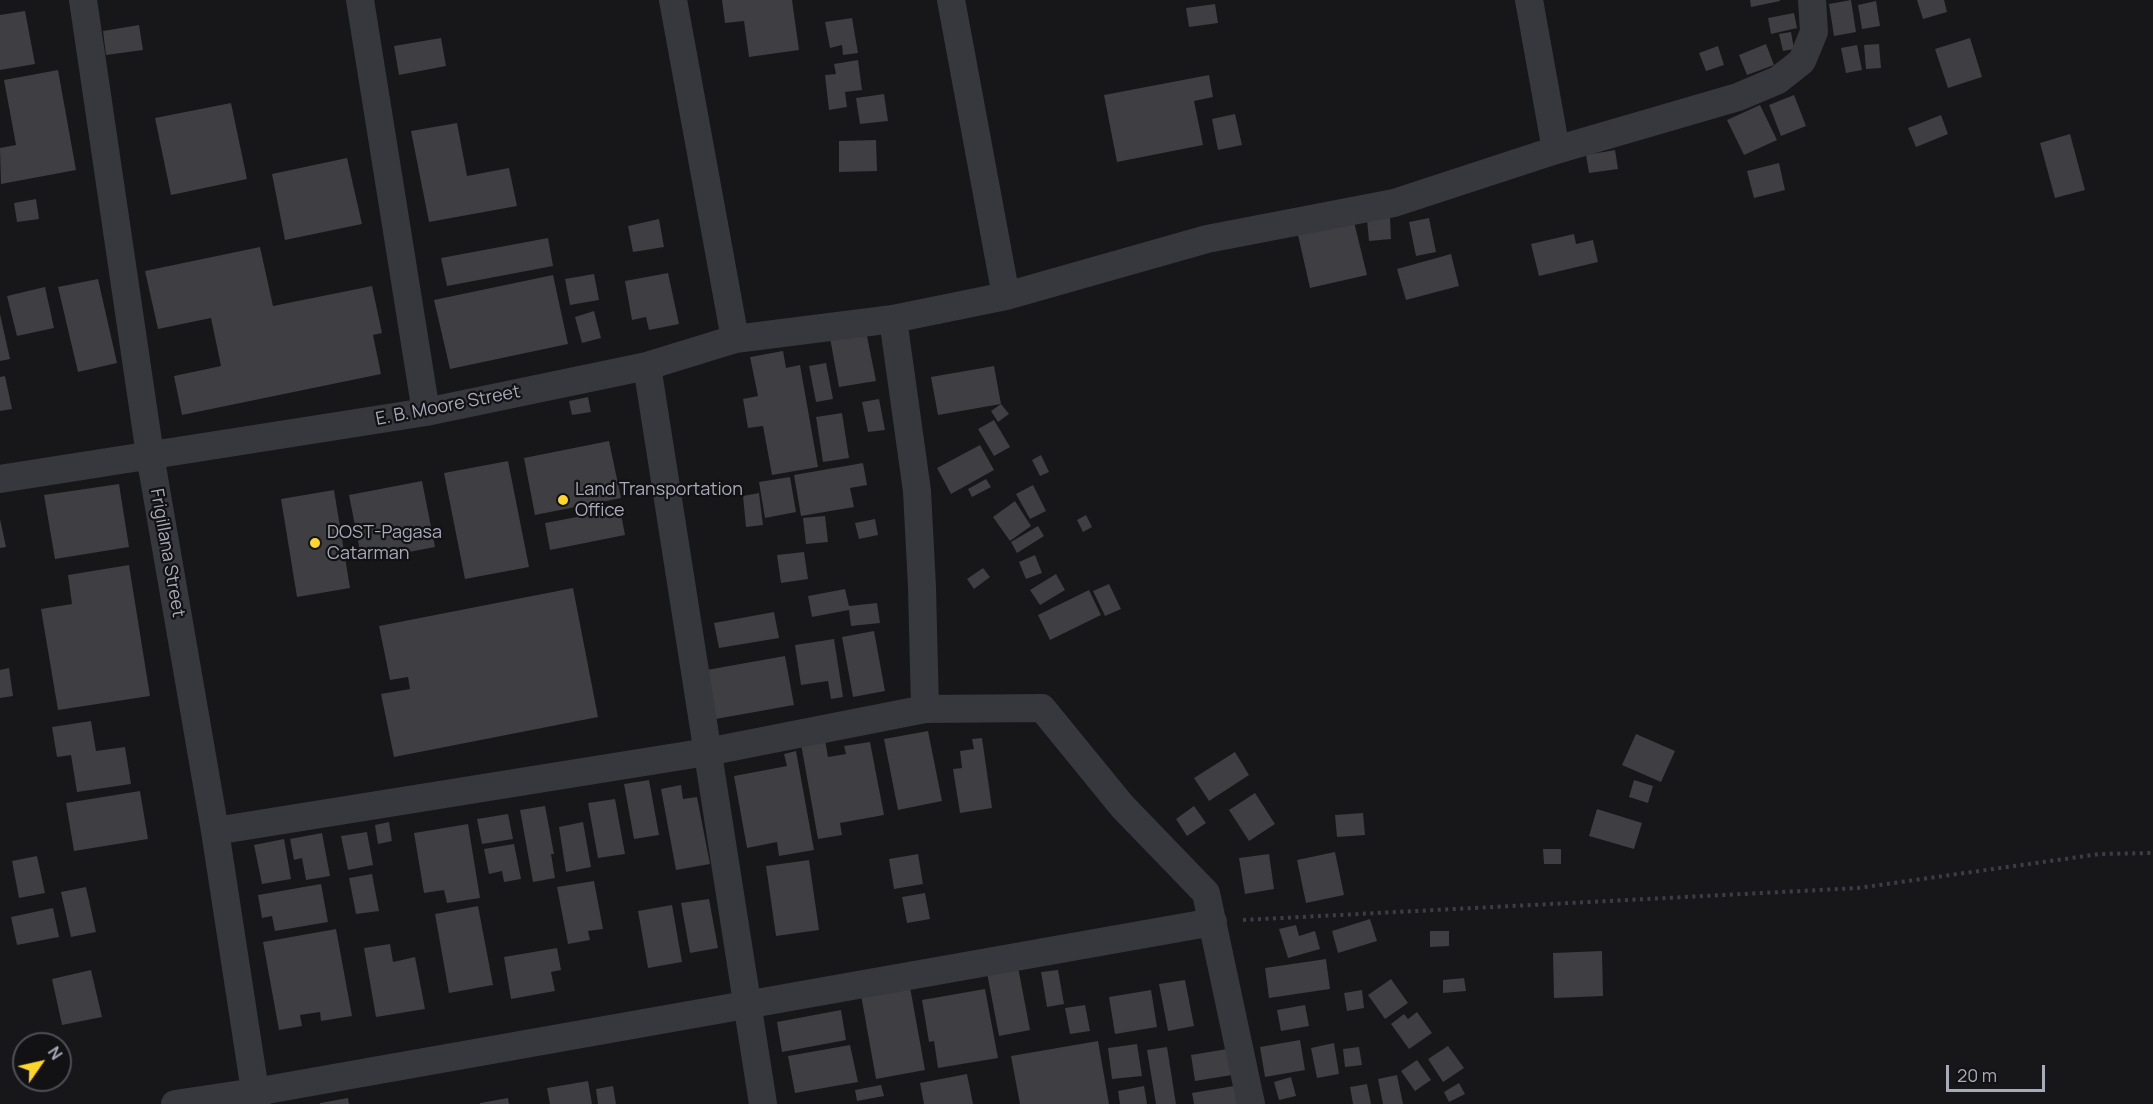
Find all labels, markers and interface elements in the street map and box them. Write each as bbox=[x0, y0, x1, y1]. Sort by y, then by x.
street label: E. B. Moore Street bbox=[374, 381, 522, 431]
place label: Land Transportation Office bbox=[575, 479, 743, 522]
street label: Frigillana Street bbox=[145, 487, 189, 619]
marker: Land Transportation Office bbox=[556, 493, 570, 507]
place label: DOST-Pagasa Catarman bbox=[327, 522, 442, 564]
marker: DOST-Pagasa Catarman bbox=[308, 536, 322, 550]
north arrow bbox=[12, 1032, 72, 1092]
text: N bbox=[43, 1042, 68, 1064]
scale bar bbox=[1949, 1053, 2048, 1091]
text: 20 m bbox=[1957, 1063, 1997, 1087]

